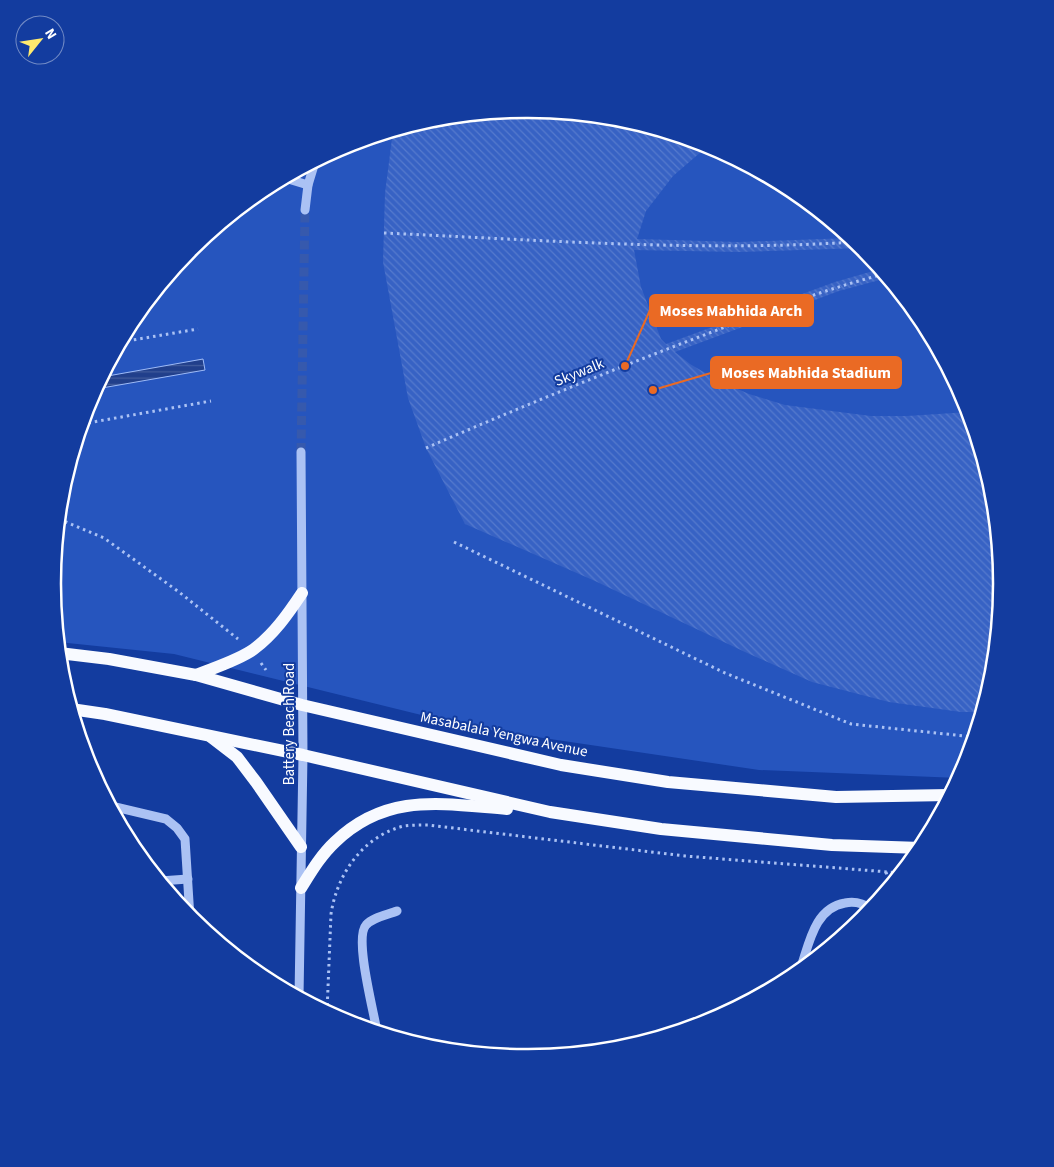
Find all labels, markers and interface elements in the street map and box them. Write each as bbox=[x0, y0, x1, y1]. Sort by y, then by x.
north arrow bbox=[15, 15, 65, 65]
text: N bbox=[39, 25, 61, 43]
callout: Moses Mabhida Arch bbox=[650, 295, 813, 326]
text: Moses Mabhida Arch bbox=[660, 300, 802, 322]
street label: Skywalk bbox=[551, 353, 608, 392]
callout: Moses Mabhida Stadium bbox=[711, 357, 901, 388]
text: Moses Mabhida Stadium bbox=[721, 362, 891, 384]
street label: Battery Beach Road bbox=[279, 663, 300, 785]
street label: Masabalala Yengwa Avenue bbox=[418, 706, 590, 763]

